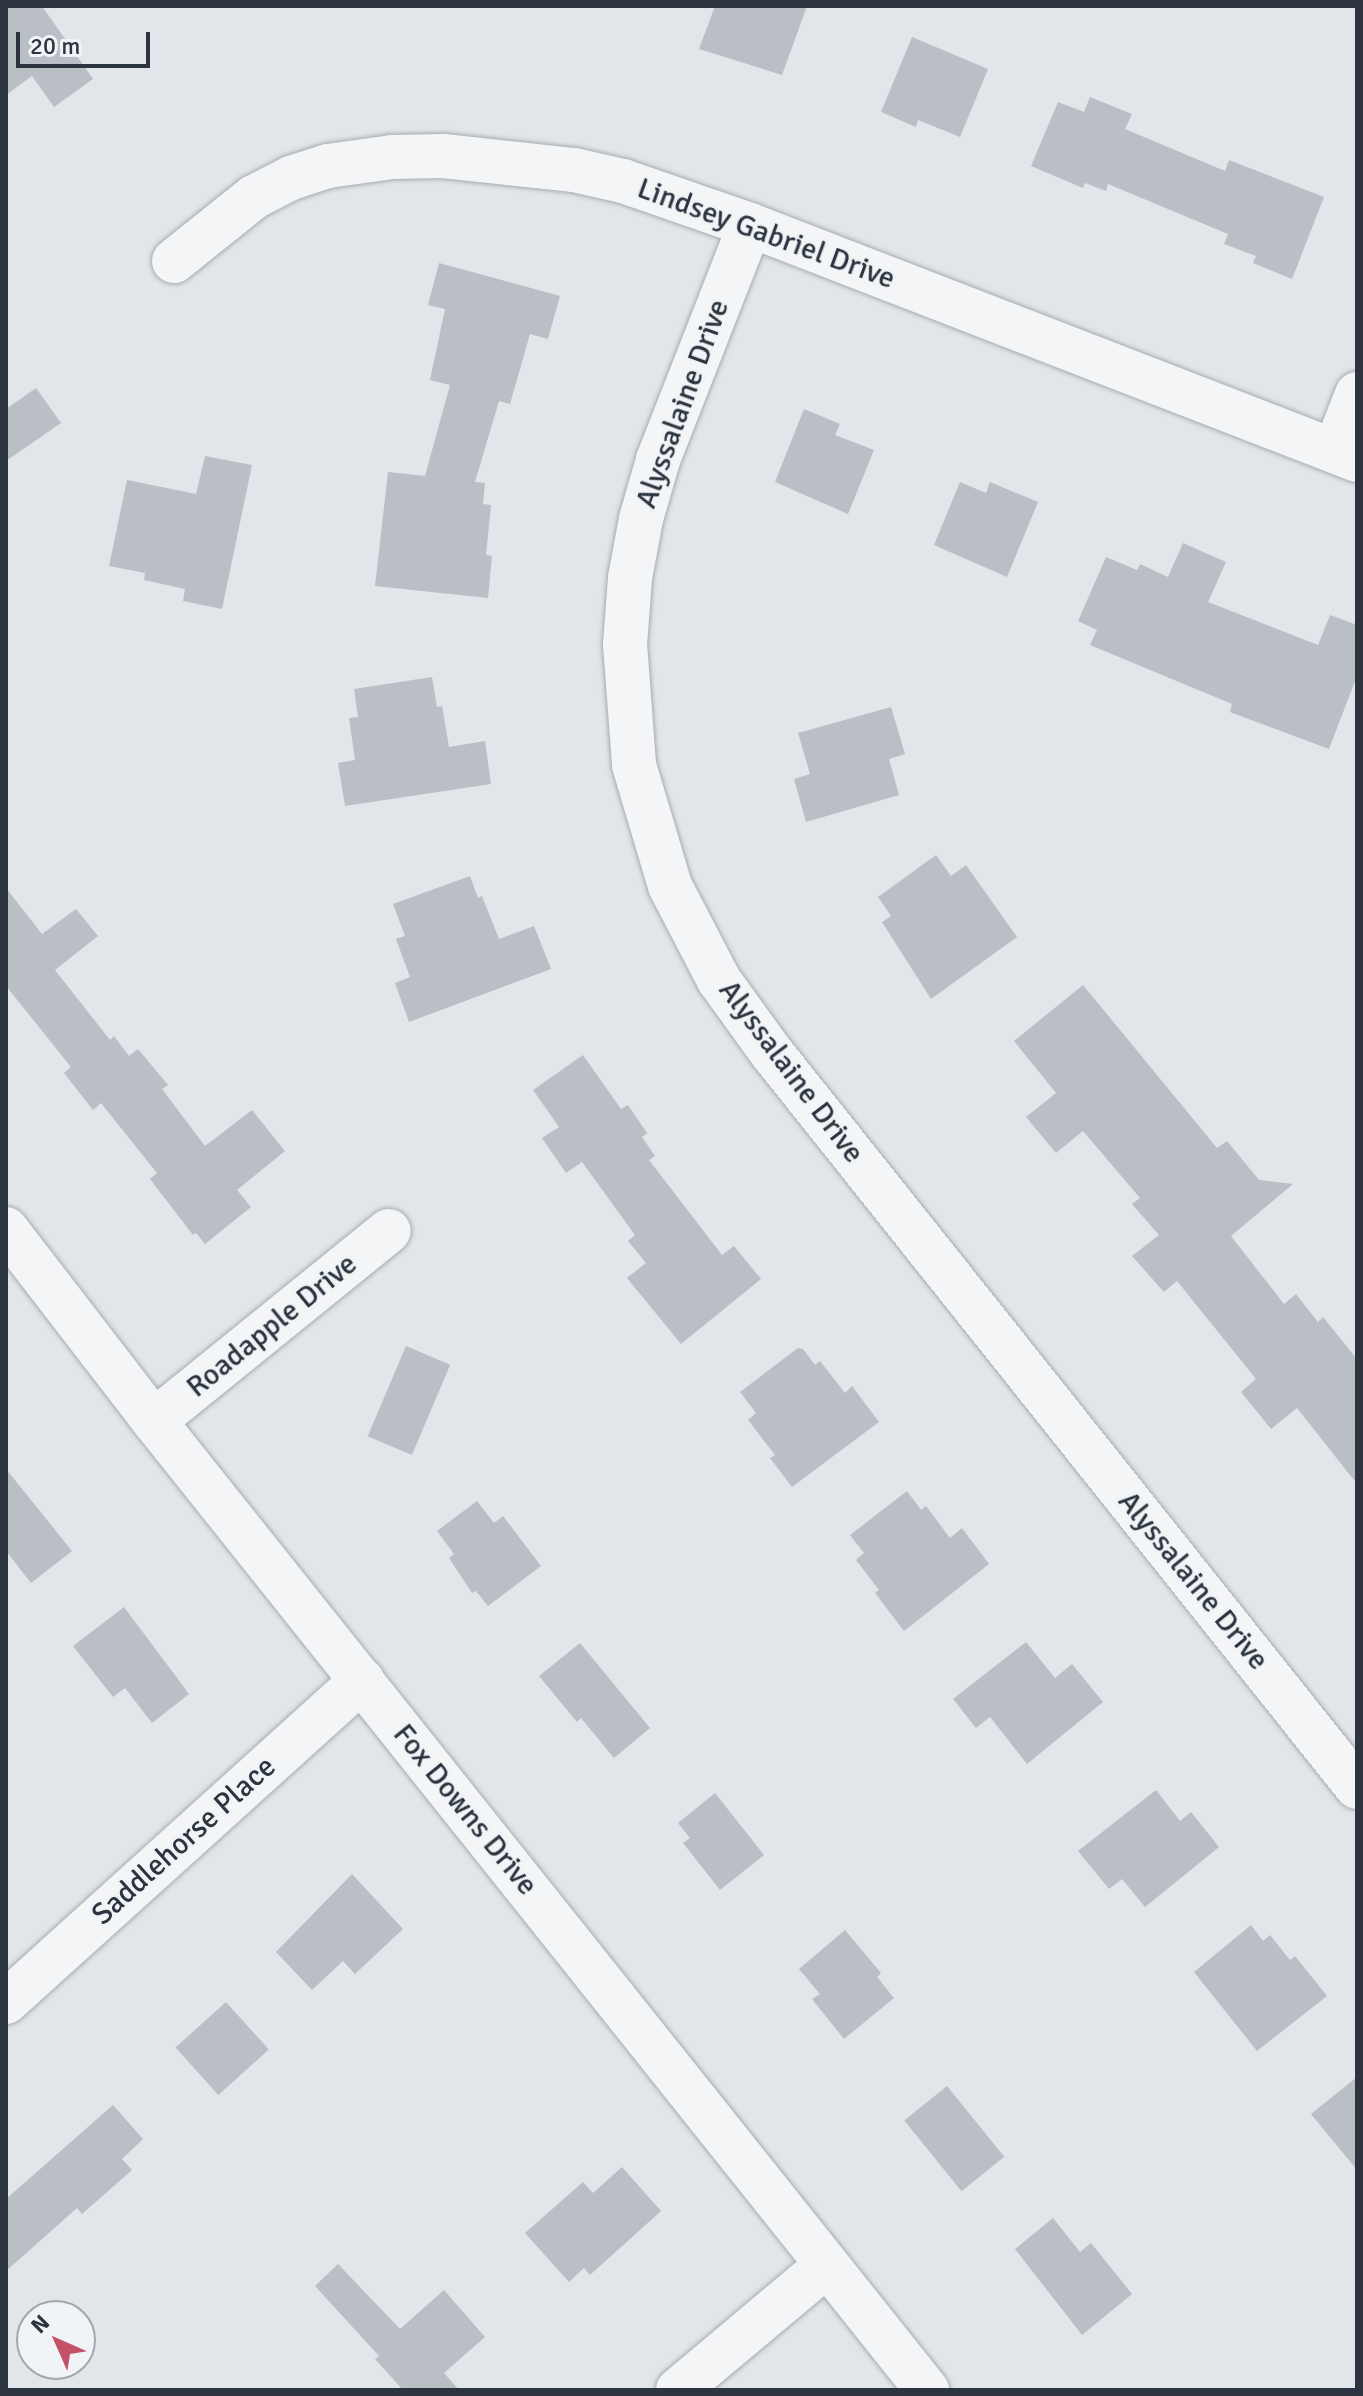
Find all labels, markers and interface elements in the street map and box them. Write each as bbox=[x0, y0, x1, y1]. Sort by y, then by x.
scale bar bbox=[20, 16, 154, 66]
text: 20 m bbox=[30, 31, 80, 61]
street label: Lindsey Gabriel Drive bbox=[632, 171, 900, 297]
street label: Alyssalaine Drive bbox=[629, 295, 737, 513]
street label: Alyssalaine Drive bbox=[711, 974, 871, 1170]
street label: Roadapple Drive bbox=[180, 1246, 364, 1406]
street label: Alyssalaine Drive bbox=[1110, 1484, 1276, 1678]
street label: Fox Downs Drive bbox=[385, 1717, 545, 1903]
street label: Saddlehorse Place bbox=[85, 1749, 283, 1933]
north arrow bbox=[16, 2300, 96, 2380]
text: N bbox=[25, 2309, 55, 2339]

